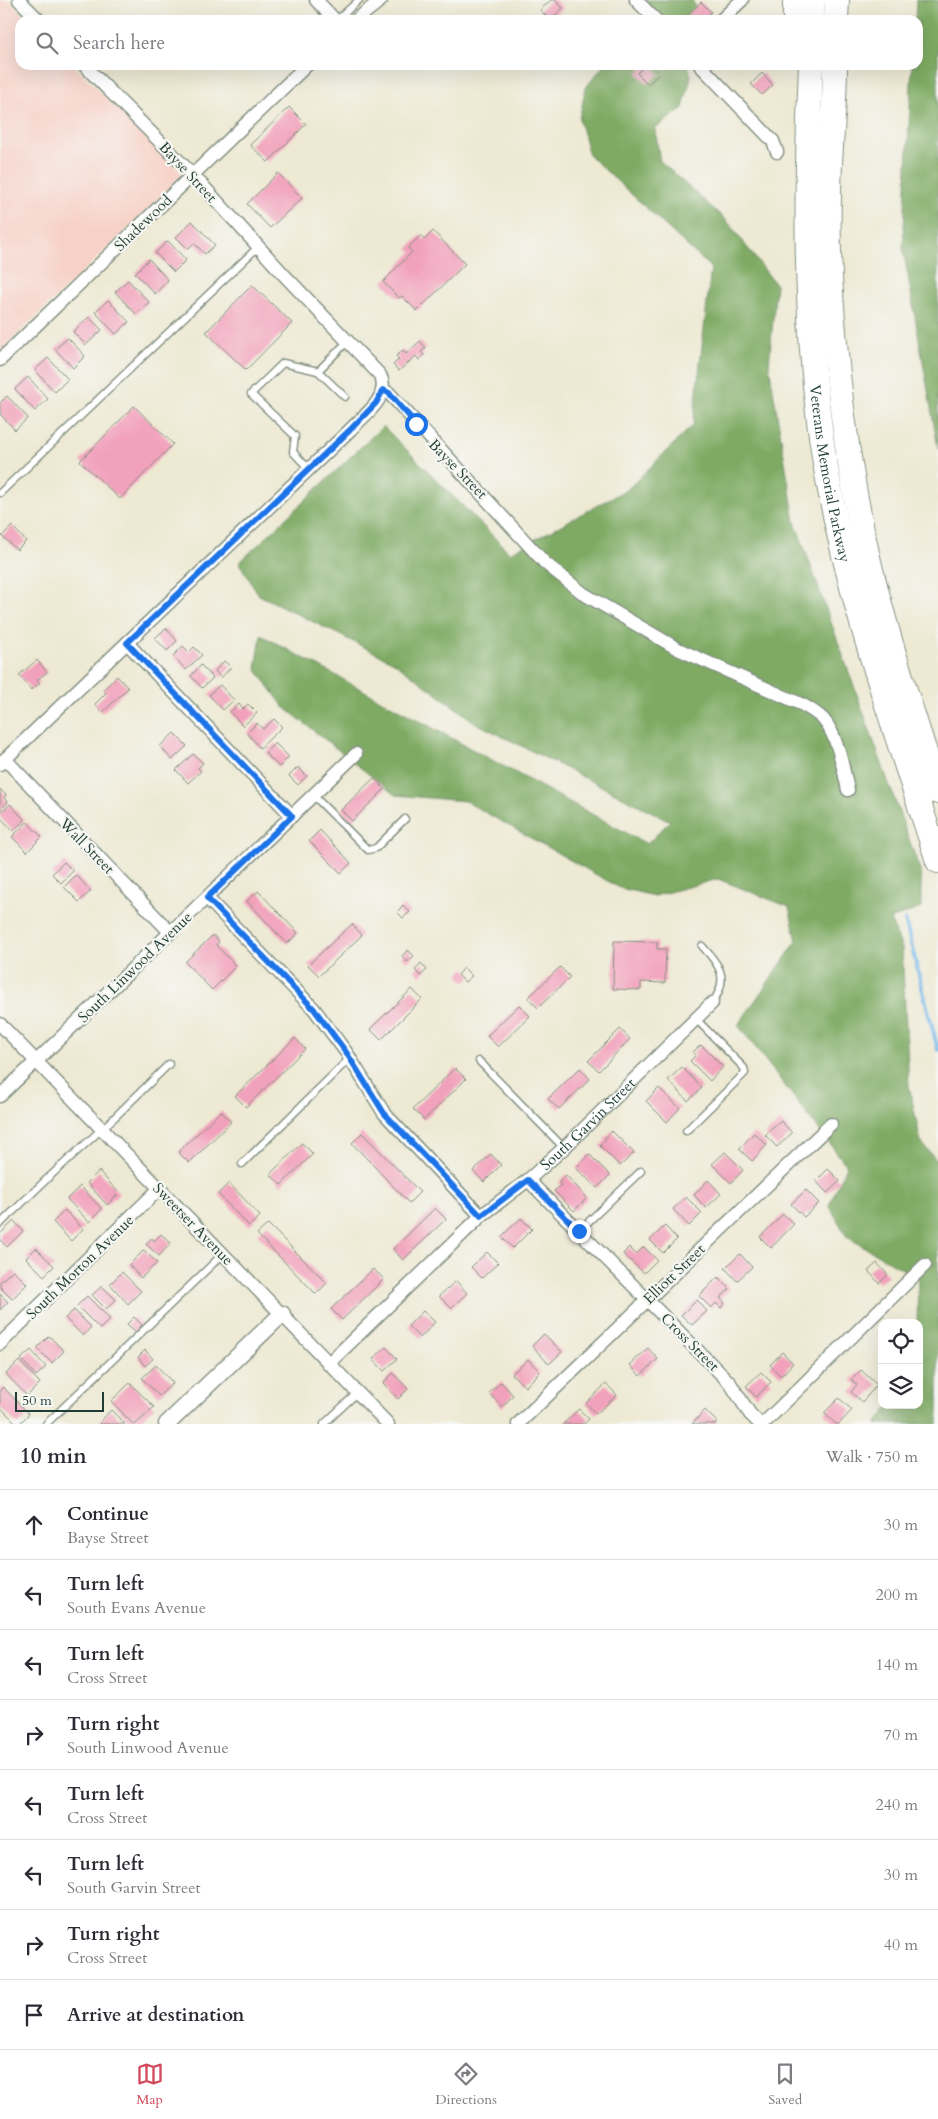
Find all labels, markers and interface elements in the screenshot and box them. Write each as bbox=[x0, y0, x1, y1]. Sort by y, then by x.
search box bbox=[15, 15, 923, 70]
icon: search bbox=[33, 29, 61, 57]
text: Search here bbox=[73, 30, 165, 56]
street label: Bayse Street bbox=[155, 137, 222, 207]
street label: Shadewood bbox=[110, 190, 176, 256]
street label: Veterans Memorial Parkway bbox=[805, 384, 855, 564]
route start bbox=[405, 413, 428, 436]
street label: Bayse Street bbox=[424, 435, 492, 504]
street label: Wall Street bbox=[55, 813, 119, 879]
street label: South Linwood Avenue bbox=[74, 907, 197, 1027]
street label: South Garvin Street bbox=[536, 1073, 640, 1175]
street label: Sweetser Avenue bbox=[148, 1178, 238, 1270]
street label: South Morton Avenue bbox=[22, 1210, 138, 1324]
route end bbox=[568, 1220, 591, 1243]
street label: Elliott Street bbox=[639, 1239, 709, 1309]
street label: Cross Street bbox=[656, 1308, 724, 1376]
map controls bbox=[878, 1319, 923, 1409]
button: locate bbox=[878, 1319, 923, 1364]
button: layers bbox=[878, 1364, 923, 1409]
scale bar bbox=[15, 1389, 104, 1412]
text: 50 m bbox=[22, 1391, 52, 1410]
text: 10 min bbox=[20, 1442, 87, 1471]
text: Walk · 750 m bbox=[826, 1446, 918, 1468]
text: Continue bbox=[67, 1501, 149, 1527]
icon: ahead bbox=[20, 1511, 48, 1539]
text: 30 m bbox=[884, 1514, 918, 1536]
text: Bayse Street bbox=[67, 1527, 149, 1549]
text: Turn left bbox=[67, 1571, 144, 1597]
icon: left bbox=[20, 1581, 48, 1609]
text: 200 m bbox=[876, 1584, 918, 1606]
text: South Evans Avenue bbox=[67, 1597, 206, 1619]
text: Turn left bbox=[67, 1641, 144, 1667]
icon: left bbox=[20, 1651, 48, 1679]
text: 140 m bbox=[876, 1654, 918, 1676]
text: Cross Street bbox=[67, 1667, 147, 1689]
text: Turn right bbox=[67, 1711, 159, 1737]
icon: right bbox=[20, 1721, 48, 1749]
text: 70 m bbox=[884, 1724, 918, 1746]
text: South Linwood Avenue bbox=[67, 1737, 229, 1759]
text: Turn left bbox=[67, 1781, 144, 1807]
icon: left bbox=[20, 1791, 48, 1819]
text: 240 m bbox=[876, 1794, 918, 1816]
text: Cross Street bbox=[67, 1807, 147, 1829]
text: Turn left bbox=[67, 1851, 144, 1877]
icon: left bbox=[20, 1861, 48, 1889]
text: 30 m bbox=[884, 1864, 918, 1886]
text: South Garvin Street bbox=[67, 1877, 200, 1899]
text: Turn right bbox=[67, 1921, 159, 1947]
icon: right bbox=[20, 1931, 48, 1959]
text: 40 m bbox=[884, 1934, 918, 1956]
text: Cross Street bbox=[67, 1947, 147, 1969]
icon: arrive bbox=[20, 2001, 48, 2029]
text: Arrive at destination bbox=[67, 2002, 244, 2028]
tab: Map bbox=[136, 2060, 164, 2109]
tab: Directions bbox=[435, 2060, 497, 2109]
tab: Saved bbox=[768, 2060, 802, 2109]

